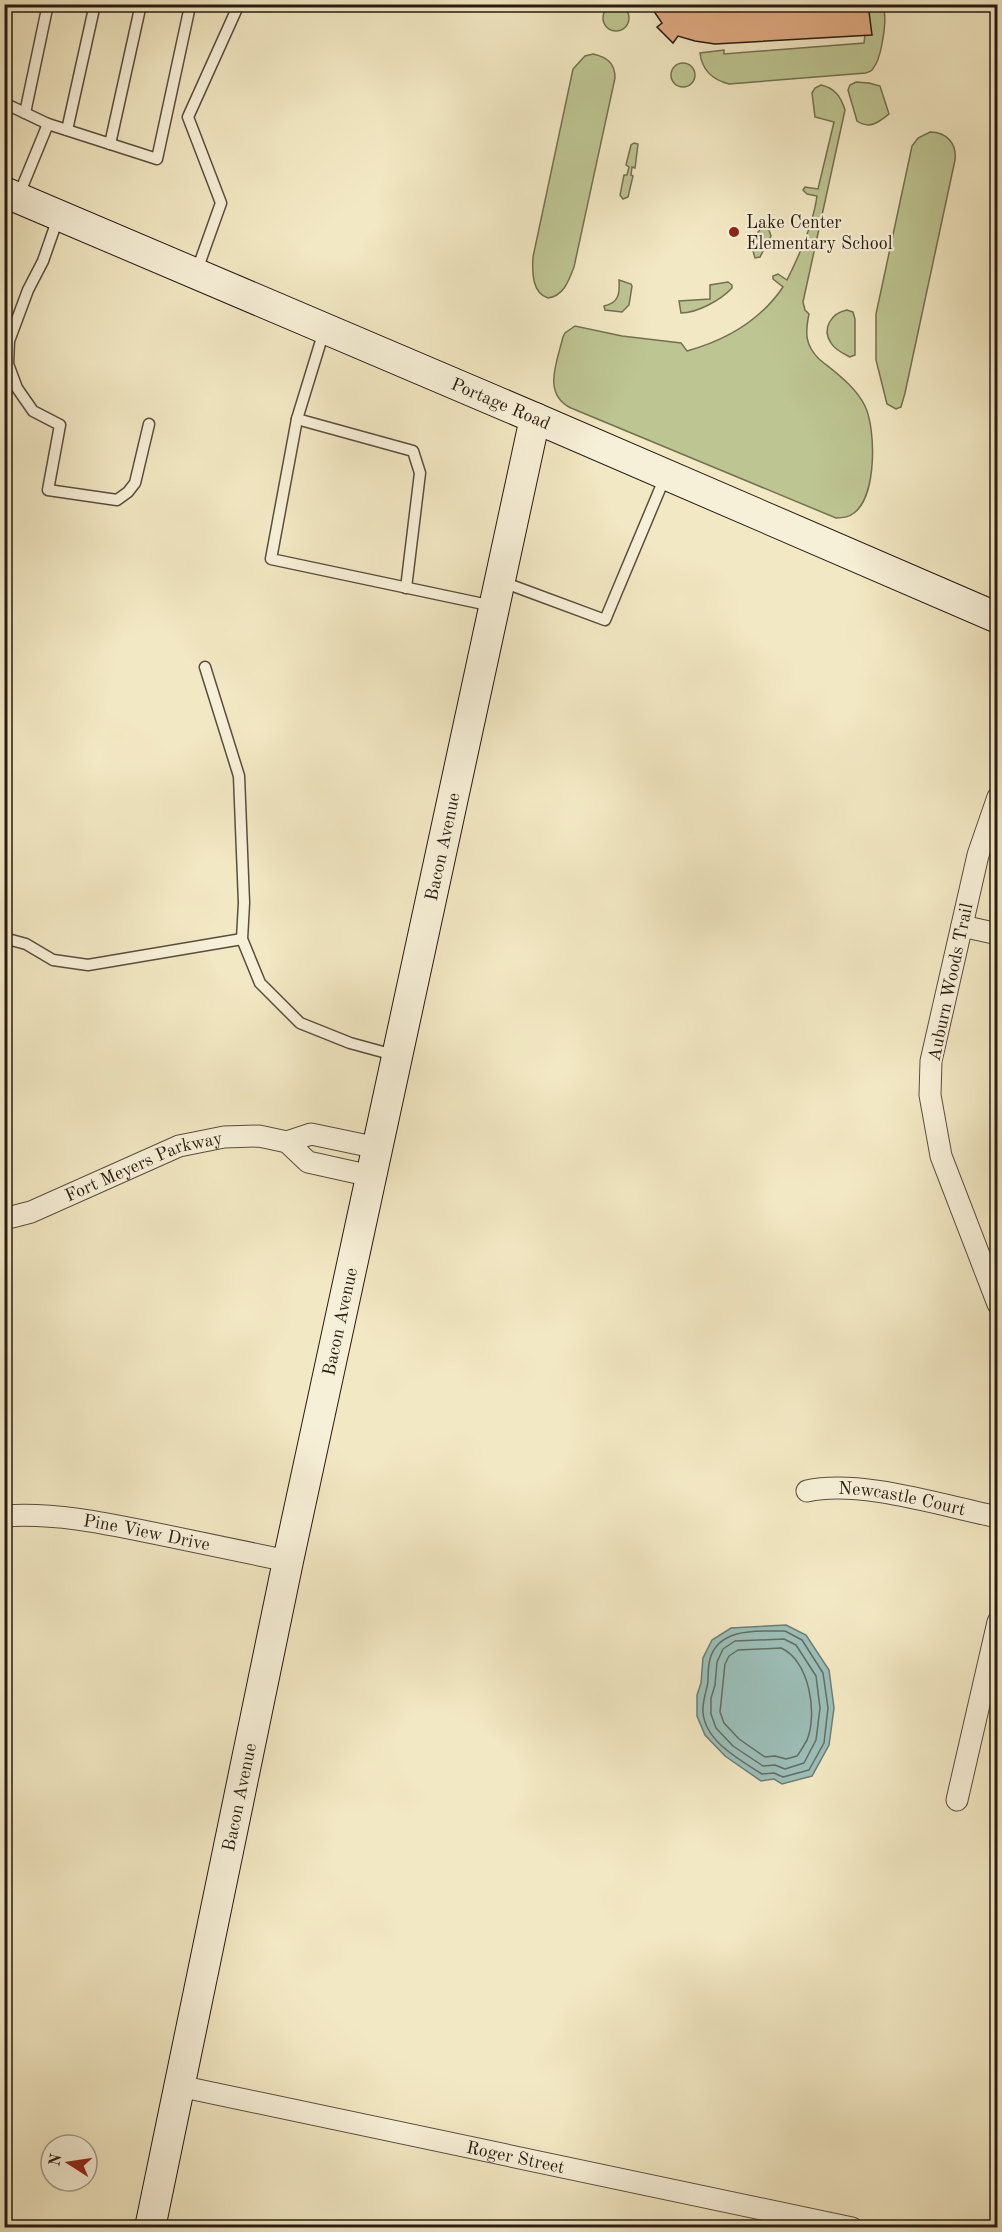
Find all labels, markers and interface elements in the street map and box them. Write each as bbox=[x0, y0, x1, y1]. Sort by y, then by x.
place label: Lake Center Elementary School bbox=[746, 214, 893, 253]
marker: Lake Center Elementary School bbox=[727, 225, 741, 239]
street label: Portage Road bbox=[448, 375, 553, 434]
street label: Bacon Avenue bbox=[423, 791, 464, 903]
street label: Auburn Woods Trail bbox=[925, 902, 977, 1063]
street label: Fort Meyers Parkway bbox=[63, 1129, 225, 1206]
street label: Bacon Avenue bbox=[320, 1266, 361, 1378]
street label: Newcastle Court bbox=[838, 1480, 967, 1519]
street label: Pine View Drive bbox=[82, 1512, 211, 1554]
street label: Bacon Avenue bbox=[220, 1742, 260, 1853]
north arrow bbox=[39, 2133, 99, 2193]
street label: Roger Street bbox=[465, 2139, 566, 2177]
text: N bbox=[47, 2152, 66, 2168]

